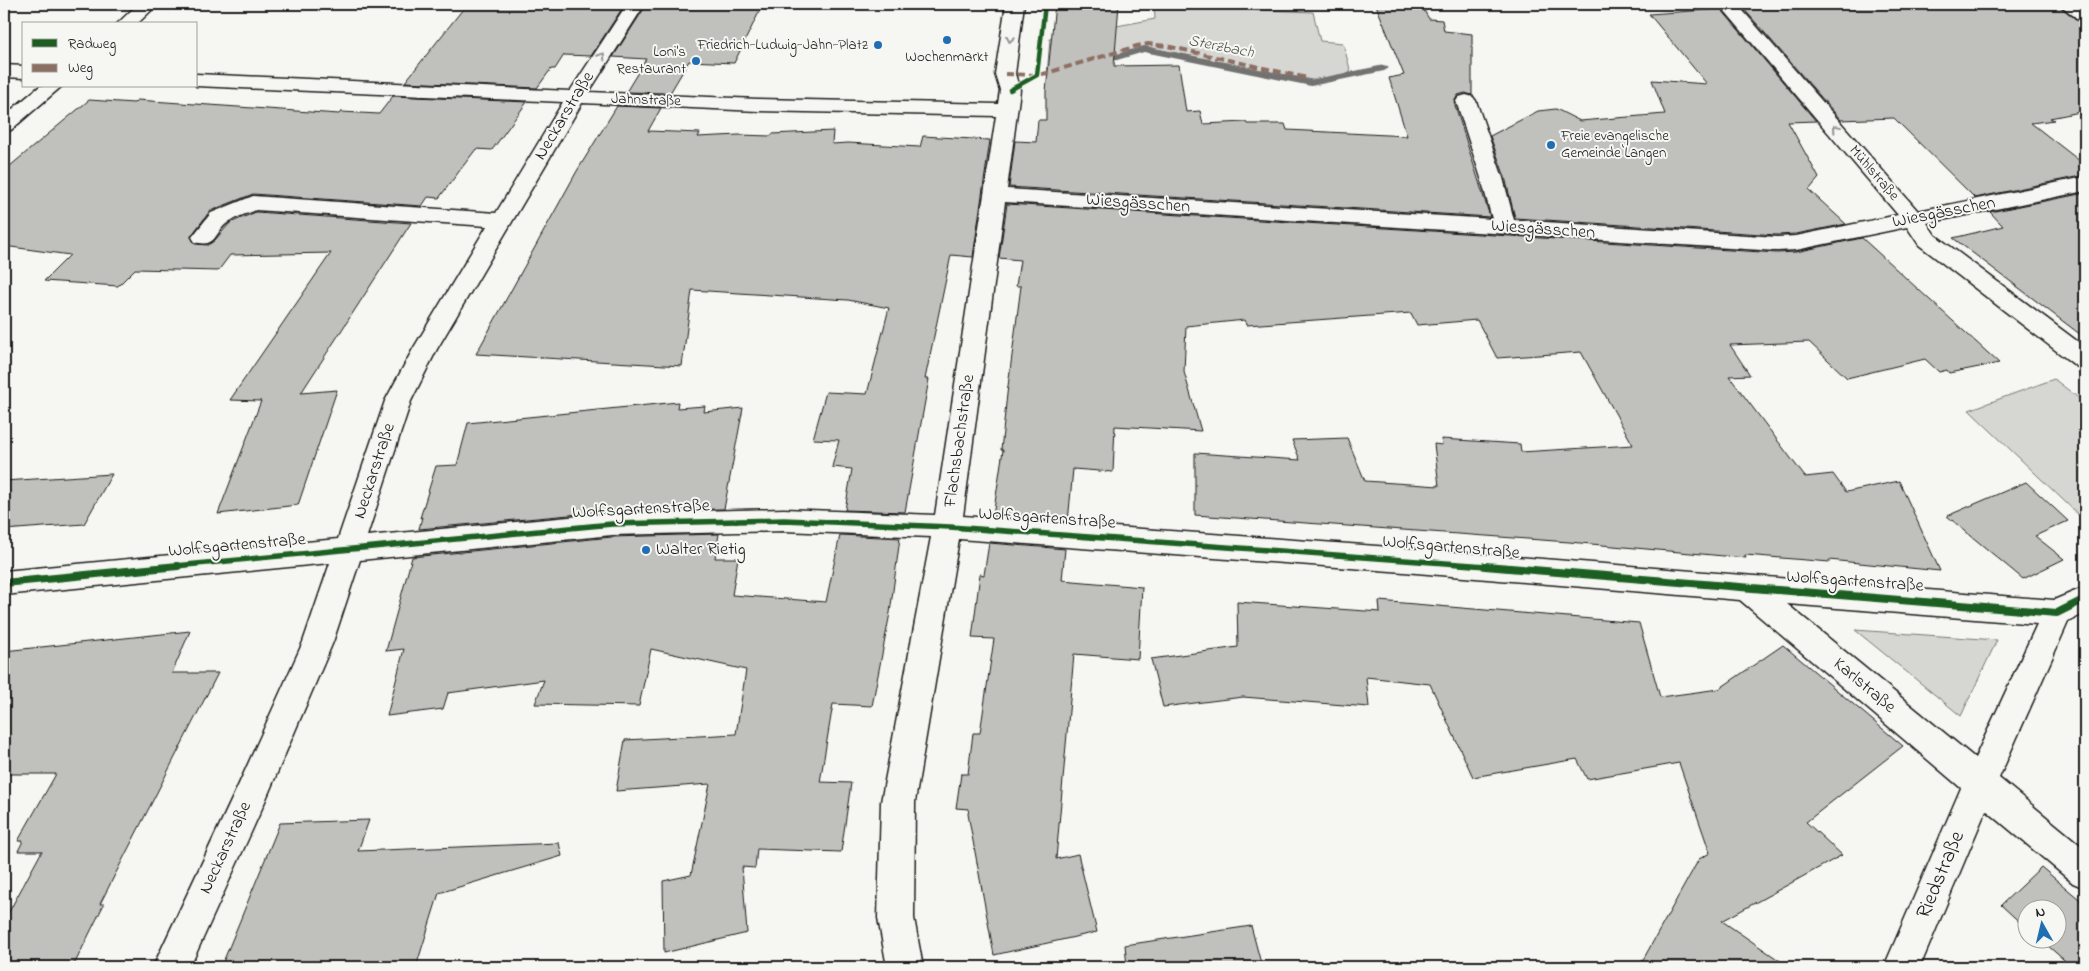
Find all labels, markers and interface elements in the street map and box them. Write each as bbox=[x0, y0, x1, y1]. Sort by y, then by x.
legend bbox=[22, 22, 198, 88]
water label: Sterzbach bbox=[1186, 29, 1256, 65]
text: Radweg bbox=[68, 33, 116, 56]
place label: Friedrich-Ludwig-Jahn-Platz bbox=[696, 34, 869, 57]
marker: Wochenmarkt bbox=[941, 34, 953, 46]
one-way arrow bbox=[1005, 35, 1016, 43]
marker: Friedrich-Ludwig-Jahn-Platz bbox=[872, 39, 884, 51]
place label: Loni's Restaurant bbox=[616, 41, 686, 80]
place label: Wochenmarkt bbox=[905, 46, 989, 68]
one-way arrow bbox=[596, 53, 605, 62]
marker: Loni's Restaurant bbox=[690, 55, 702, 67]
text: Weg bbox=[68, 57, 93, 80]
street label: Neckarstraße bbox=[528, 66, 602, 165]
street label: Jahnstraße bbox=[611, 88, 682, 112]
place label: Freie evangelische Gemeinde Langen bbox=[1560, 125, 1669, 165]
one-way arrow bbox=[1832, 125, 1841, 134]
marker: Freie evangelische Gemeinde Langen bbox=[1545, 139, 1557, 151]
street label: Mühlstraße bbox=[1844, 140, 1905, 206]
street label: Wiesgässchen bbox=[1085, 187, 1191, 222]
street label: Wiesgässchen bbox=[1890, 190, 1998, 237]
street label: Wiesgässchen bbox=[1490, 213, 1596, 248]
street label: Flachsbachstraße bbox=[938, 372, 982, 510]
street label: Neckarstraße bbox=[347, 419, 403, 522]
street label: Wolfsgartenstraße bbox=[572, 493, 711, 528]
street label: Wolfsgartenstraße bbox=[977, 501, 1118, 538]
street label: Wolfsgartenstraße bbox=[167, 527, 308, 566]
street label: Wolfsgartenstraße bbox=[1381, 529, 1522, 568]
place label: Walter Rietig bbox=[656, 537, 746, 564]
marker: Walter Rietig bbox=[640, 544, 652, 556]
street label: Wolfsgartenstraße bbox=[1785, 564, 1926, 601]
street label: Karlstraße bbox=[1827, 652, 1902, 721]
street label: Neckarstraße bbox=[193, 797, 259, 899]
street label: Riedstraße bbox=[1909, 826, 1973, 923]
north arrow bbox=[2016, 898, 2066, 948]
text: N bbox=[2034, 902, 2047, 924]

